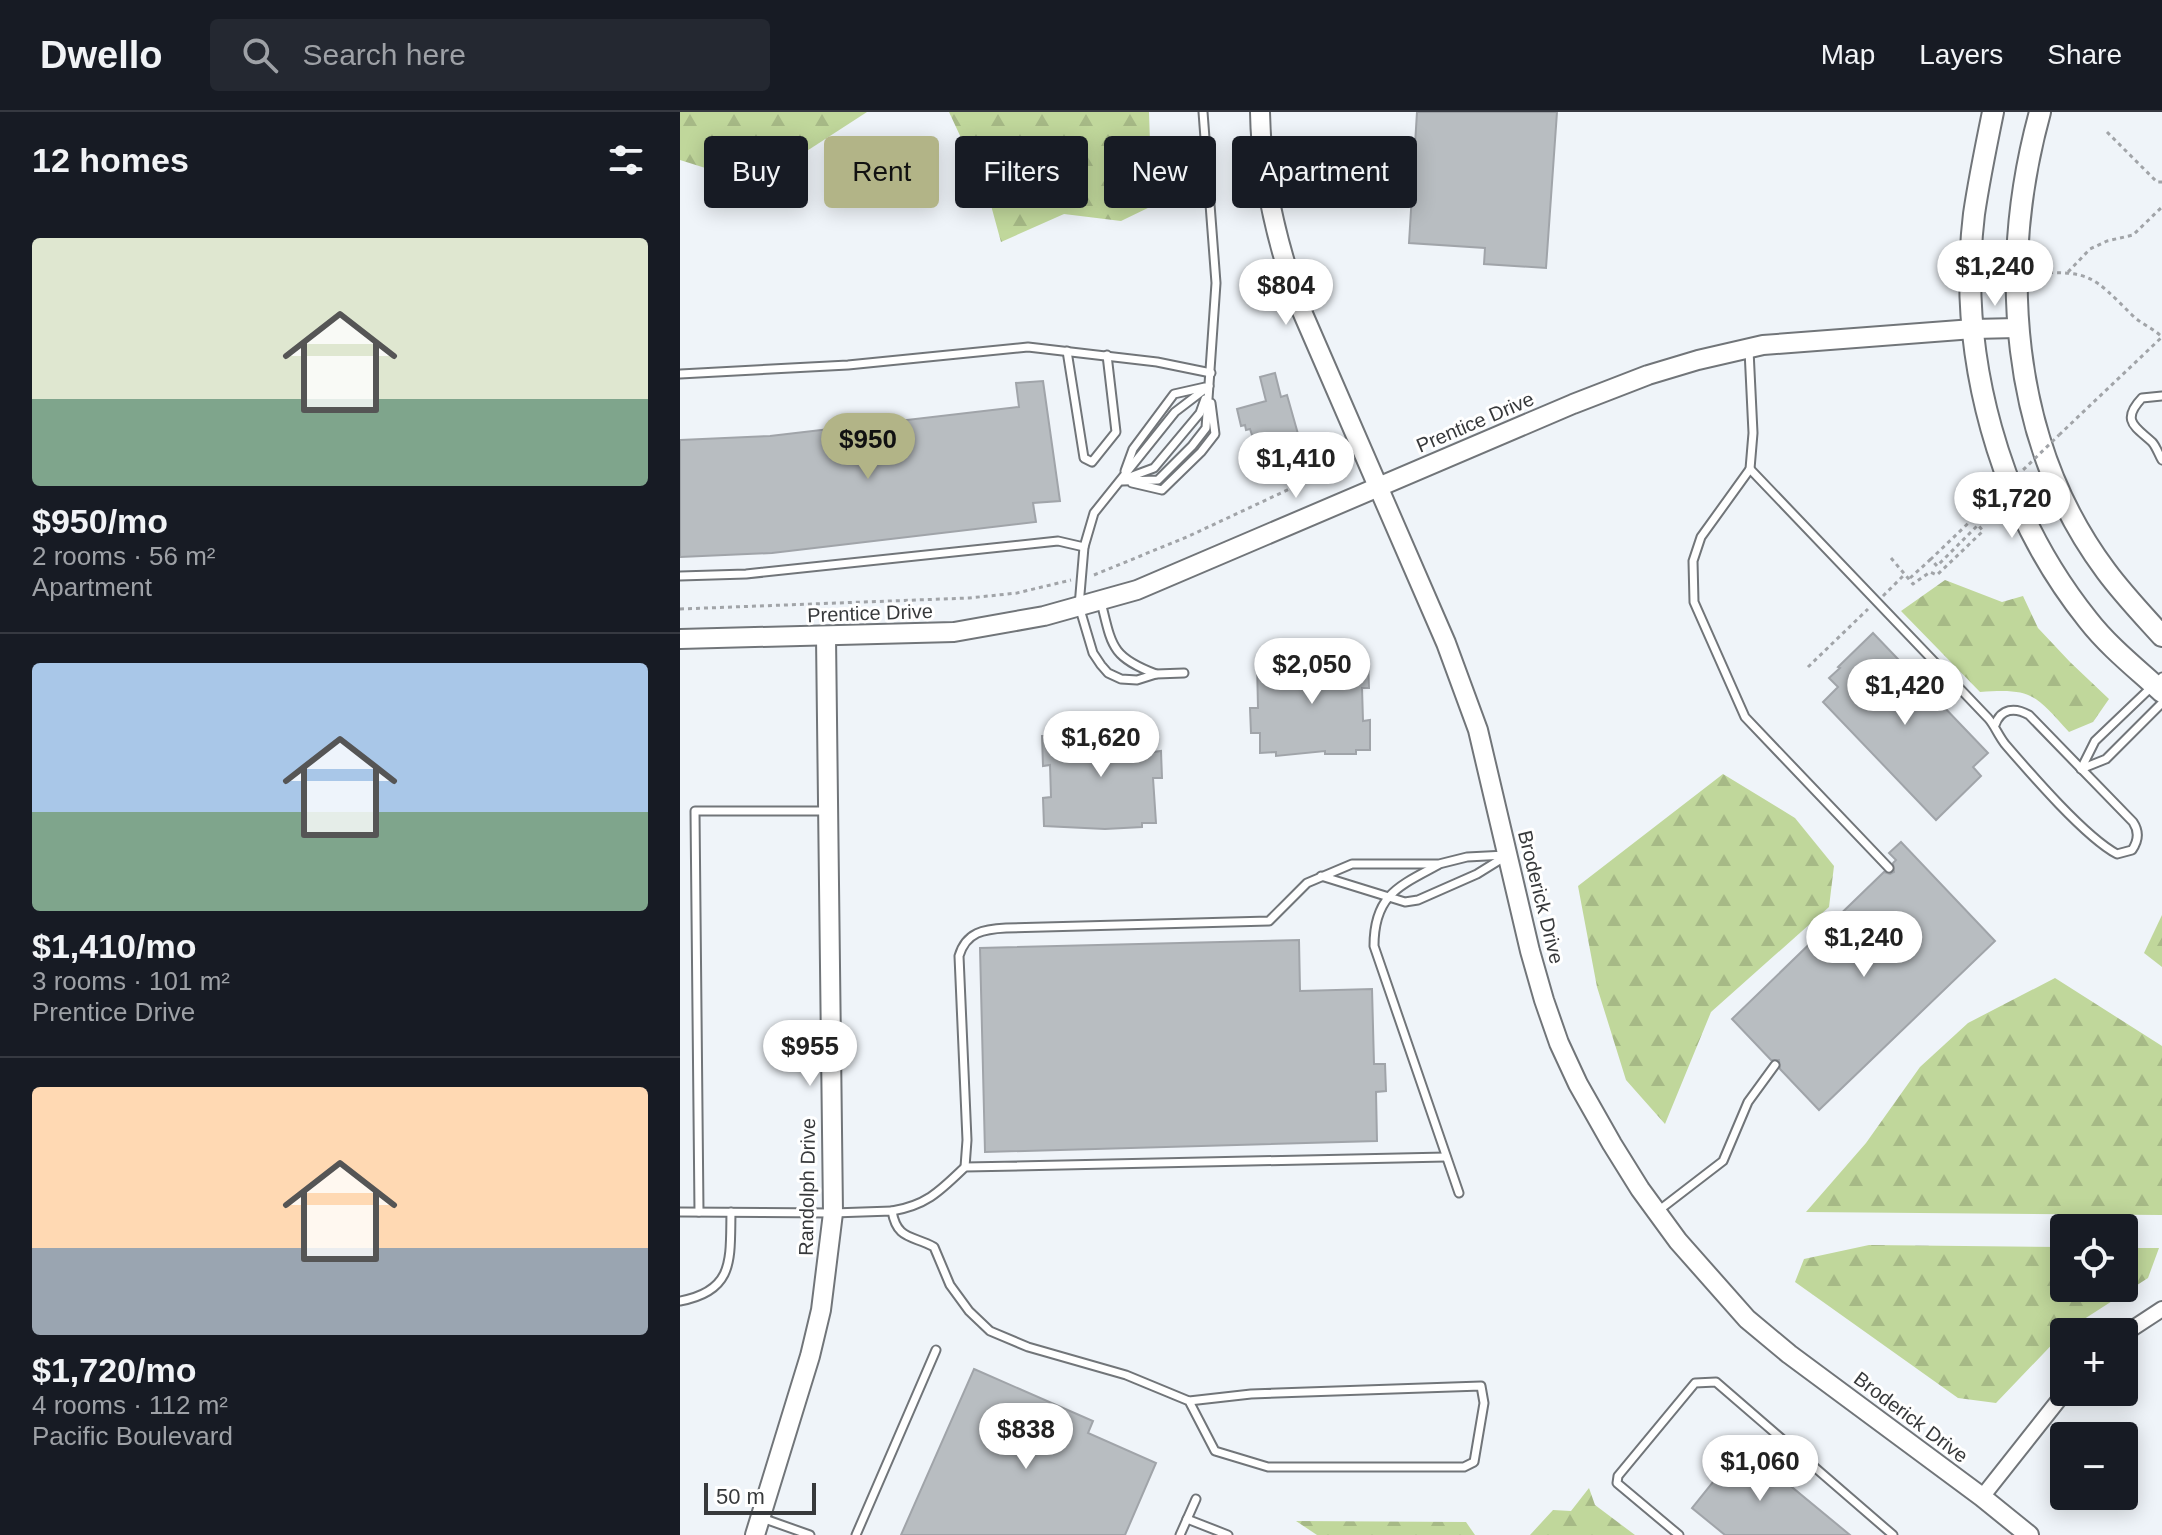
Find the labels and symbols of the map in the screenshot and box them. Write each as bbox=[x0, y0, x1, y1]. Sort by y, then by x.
pin: $1,240 bbox=[1930, 240, 2060, 308]
pin: $804 bbox=[1239, 259, 1333, 327]
street label: Prentice Drive bbox=[1413, 387, 1537, 457]
pin: $950 bbox=[821, 413, 915, 481]
pin: $1,410 bbox=[1231, 432, 1361, 500]
pin: $1,720 bbox=[1947, 472, 2077, 540]
street label: Prentice Drive bbox=[807, 600, 933, 626]
pin: $2,050 bbox=[1247, 638, 1377, 706]
pin: $1,420 bbox=[1840, 659, 1970, 727]
pin: $1,620 bbox=[1036, 711, 1166, 779]
street label: Broderick Drive bbox=[1514, 828, 1568, 966]
pin: $1,240 bbox=[1799, 911, 1929, 979]
pin: $955 bbox=[763, 1020, 857, 1088]
street label: Randolph Drive bbox=[795, 1118, 819, 1256]
street label: Broderick Drive bbox=[1850, 1367, 1972, 1467]
pin: $838 bbox=[979, 1403, 1073, 1471]
pin: $1,060 bbox=[1695, 1435, 1825, 1503]
scale bar bbox=[704, 1479, 816, 1515]

